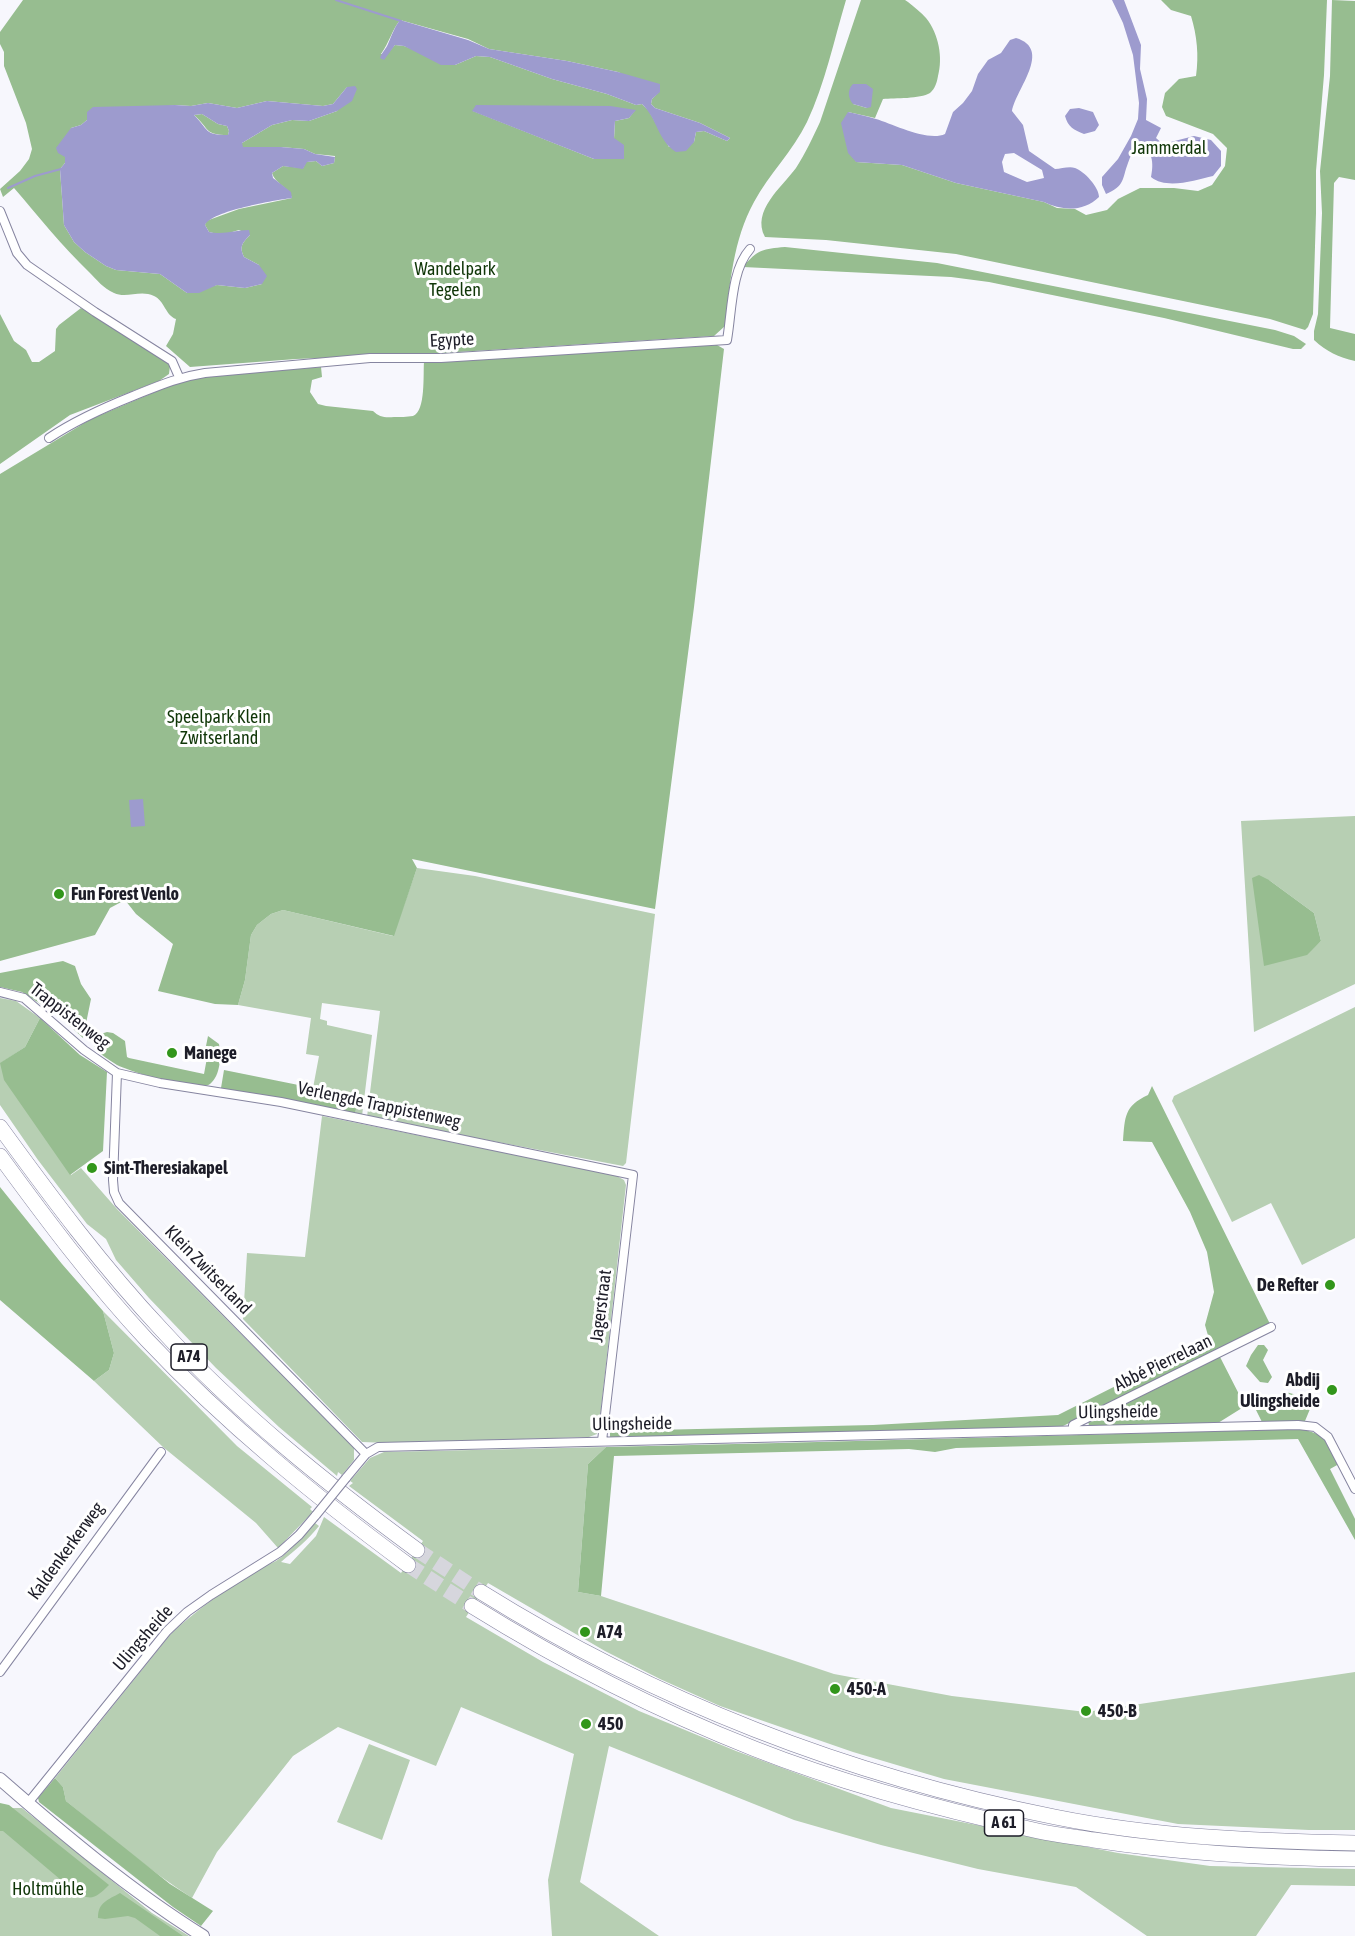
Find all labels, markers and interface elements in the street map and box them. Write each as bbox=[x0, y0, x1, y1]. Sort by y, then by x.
park label: Jammerdal bbox=[1131, 137, 1207, 159]
park label: Wandelpark Tegelen bbox=[414, 258, 496, 300]
street label: Egypte bbox=[429, 328, 475, 352]
park label: Speelpark Klein Zwitserland bbox=[167, 706, 271, 748]
place label: Fun Forest Venlo bbox=[71, 883, 179, 905]
marker: Fun Forest Venlo bbox=[52, 887, 66, 901]
street label: Trappistenweg bbox=[25, 978, 115, 1054]
place label: Manege bbox=[184, 1042, 237, 1064]
marker: Manege bbox=[165, 1046, 179, 1060]
street label: Verlengde Trappistenweg bbox=[296, 1077, 462, 1133]
place label: Sint-Theresiakapel bbox=[104, 1157, 228, 1179]
marker: Sint-Theresiakapel bbox=[85, 1161, 99, 1175]
street label: Klein Zwitserland bbox=[160, 1221, 256, 1319]
street label: Jagerstraat bbox=[586, 1268, 616, 1344]
place label: De Refter bbox=[1257, 1274, 1318, 1296]
marker: De Refter bbox=[1323, 1278, 1337, 1292]
street label: Abbé Pierrelaan bbox=[1110, 1330, 1216, 1396]
road number: A74 bbox=[171, 1344, 207, 1370]
place label: Abdij Ulingsheide bbox=[1240, 1369, 1320, 1412]
marker: Abdij Ulingsheide bbox=[1325, 1383, 1339, 1397]
street label: Ulingsheide bbox=[1078, 1401, 1158, 1423]
street label: Ulingsheide bbox=[592, 1413, 672, 1435]
street label: Kaldenkerkerweg bbox=[23, 1498, 109, 1604]
street label: Ulingsheide bbox=[109, 1601, 177, 1675]
place label: A74 bbox=[597, 1621, 623, 1643]
marker: A74 bbox=[578, 1625, 592, 1639]
place label: 450-A bbox=[847, 1678, 886, 1700]
marker: 450-A bbox=[828, 1682, 842, 1696]
place label: 450-B bbox=[1098, 1700, 1136, 1722]
marker: 450-B bbox=[1079, 1704, 1093, 1718]
place label: 450 bbox=[598, 1713, 623, 1735]
marker: 450 bbox=[579, 1717, 593, 1731]
road number: A 61 bbox=[984, 1810, 1024, 1836]
park label: Holtmühle bbox=[12, 1878, 84, 1900]

